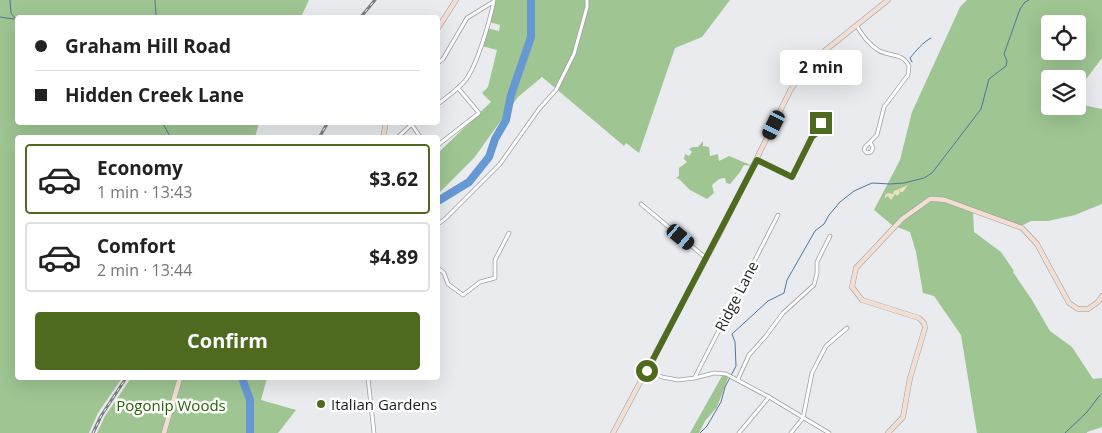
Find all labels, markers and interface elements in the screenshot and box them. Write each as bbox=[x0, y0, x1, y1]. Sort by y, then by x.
map controls bbox=[1041, 15, 1086, 115]
button: locate bbox=[1041, 15, 1086, 60]
text: Graham Hill Road bbox=[65, 33, 231, 59]
callout: 2 min bbox=[780, 51, 862, 86]
text: 2 min bbox=[799, 56, 843, 78]
button: layers bbox=[1041, 70, 1086, 115]
text: Hidden Creek Lane bbox=[65, 82, 244, 108]
car bbox=[760, 108, 787, 142]
route end bbox=[810, 112, 832, 134]
text: Economy bbox=[97, 155, 183, 181]
icon: car bbox=[37, 157, 82, 202]
text: $3.62 bbox=[369, 166, 418, 192]
text: 1 min · 13:43 bbox=[97, 181, 192, 203]
car bbox=[664, 222, 697, 252]
text: Comfort bbox=[97, 233, 176, 259]
icon: car bbox=[37, 235, 82, 280]
text: $4.89 bbox=[369, 244, 418, 270]
street label: Ridge Lane bbox=[710, 257, 762, 335]
text: 2 min · 13:44 bbox=[97, 259, 192, 281]
button: Confirm bbox=[35, 312, 420, 370]
route start bbox=[636, 360, 658, 382]
place label: Italian Gardens bbox=[331, 394, 437, 414]
park label: Pogonip Woods bbox=[116, 395, 226, 415]
marker: Italian Gardens bbox=[315, 398, 327, 410]

